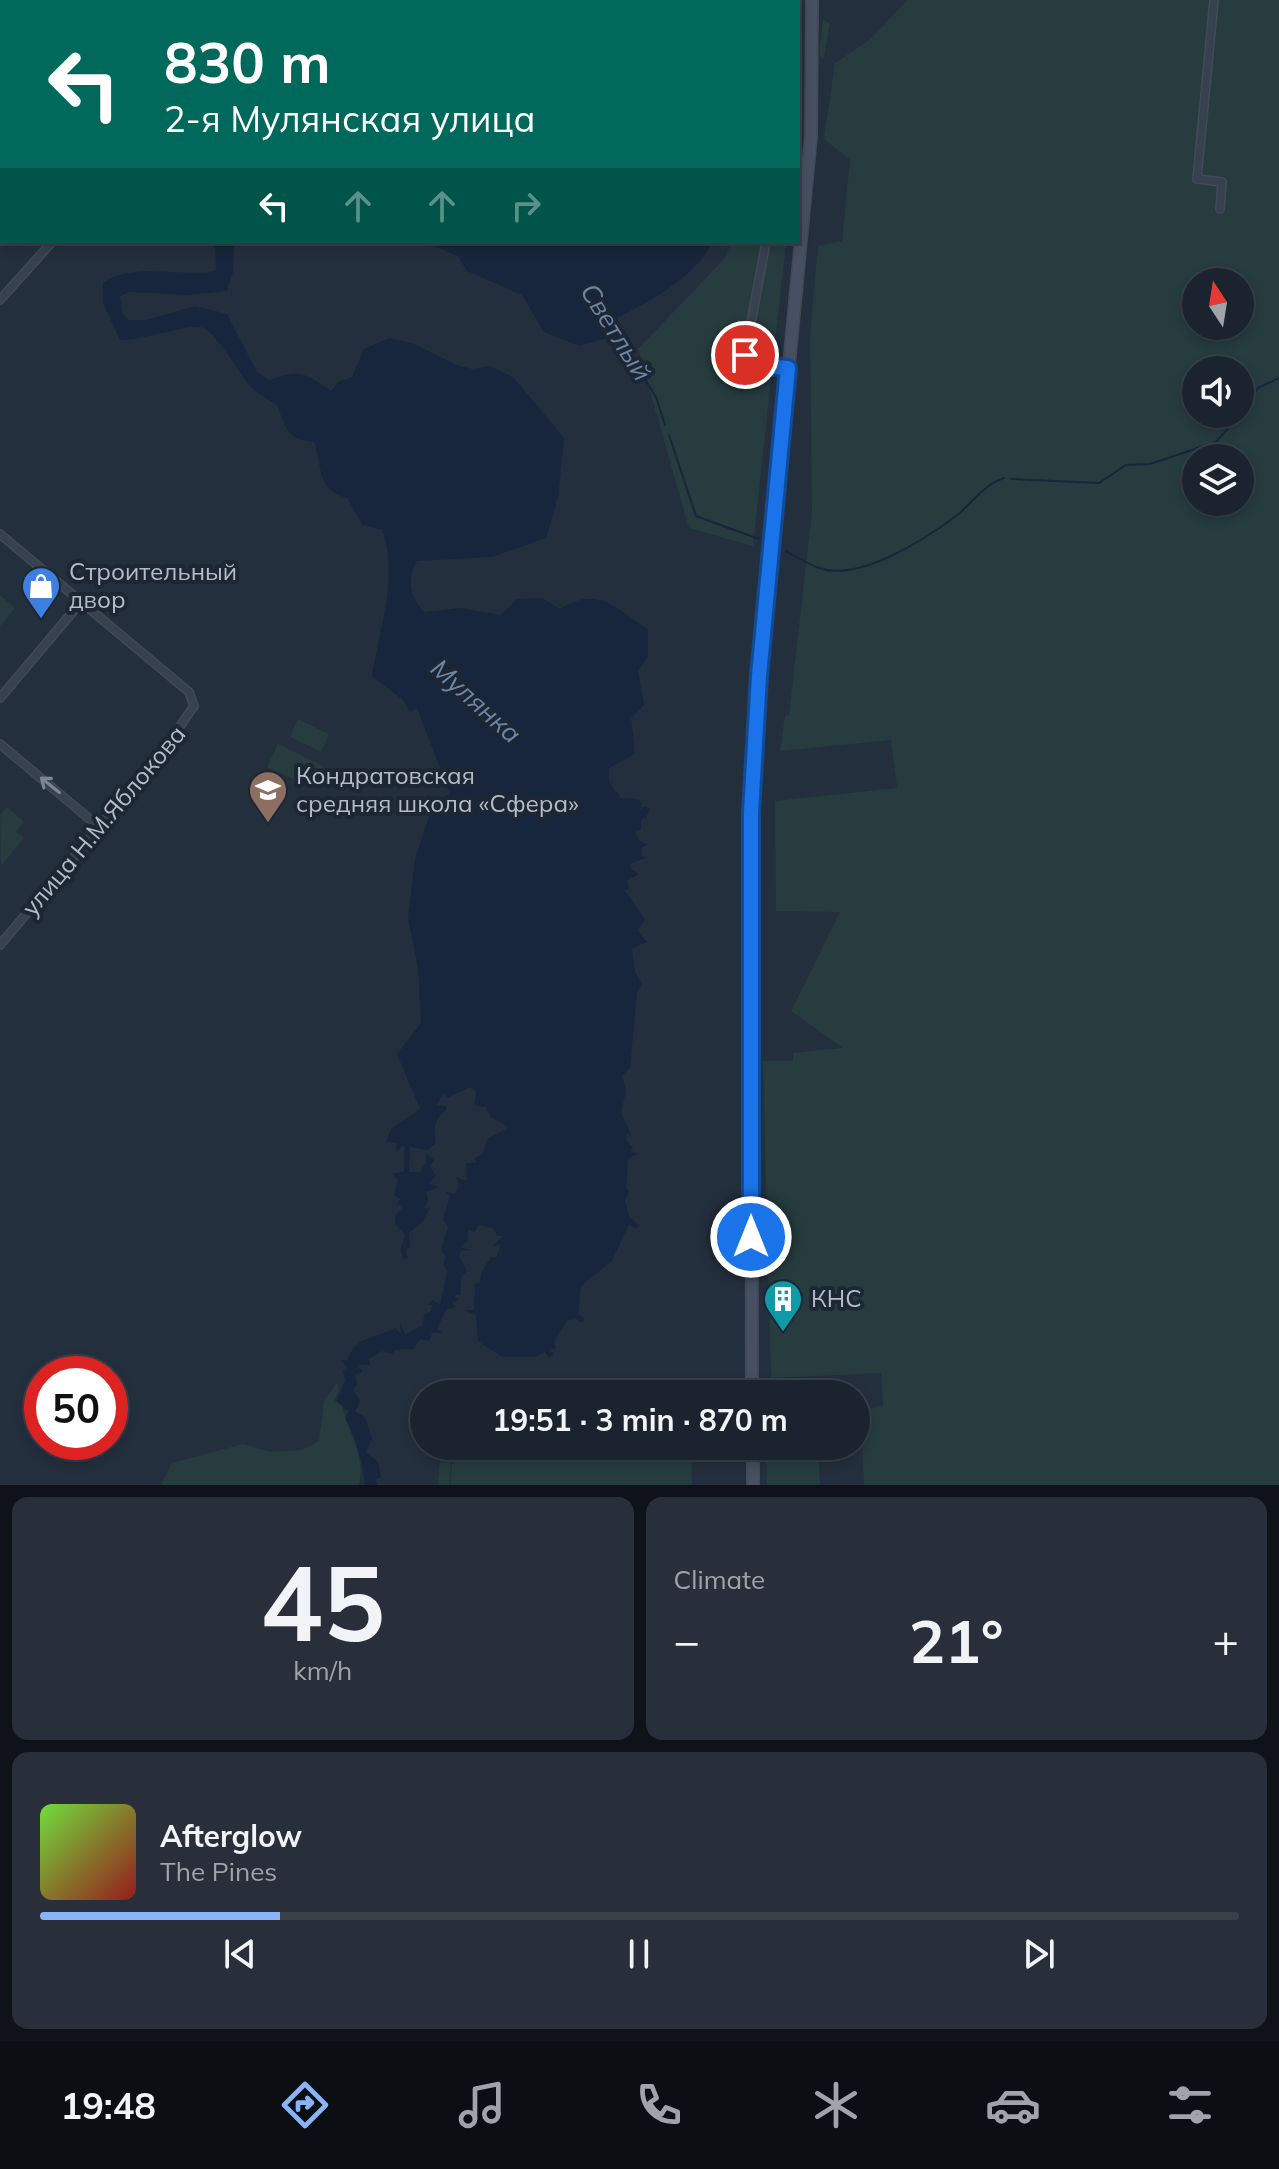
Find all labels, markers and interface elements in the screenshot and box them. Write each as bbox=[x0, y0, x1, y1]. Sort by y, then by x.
text: 830 m bbox=[164, 27, 331, 97]
icon: left bbox=[32, 32, 136, 136]
text: 2-я Мулянская улица bbox=[164, 96, 535, 141]
icon: left bbox=[252, 184, 296, 228]
icon: ahead bbox=[336, 184, 380, 228]
icon: ahead bbox=[420, 184, 464, 228]
icon: right bbox=[504, 184, 548, 228]
north arrow bbox=[1182, 268, 1254, 340]
map controls bbox=[1182, 268, 1254, 516]
water label: Светлый bbox=[574, 277, 659, 387]
pin bbox=[711, 321, 779, 389]
icon: arrive bbox=[723, 333, 767, 377]
button: sound bbox=[1182, 356, 1254, 428]
button: layers bbox=[1182, 444, 1254, 516]
place label: Строительный двор bbox=[69, 556, 237, 614]
shop icon: Строительный двор bbox=[20, 565, 62, 620]
water label: Мулянка bbox=[424, 651, 528, 750]
street label: улица Н.М.Яблокова bbox=[15, 719, 192, 922]
place label: Кондратовская средняя школа «Сфера» bbox=[296, 760, 579, 818]
school or university icon: Кондратовская средняя школа «Сфера» bbox=[247, 769, 289, 824]
one-way arrow bbox=[39, 776, 60, 794]
position arrow bbox=[709, 1195, 793, 1279]
building icon: КНС bbox=[762, 1278, 804, 1333]
place label: КНС bbox=[811, 1283, 862, 1313]
speed limit sign: 50 bbox=[24, 1356, 128, 1460]
text: 19:51 · 3 min · 870 m bbox=[492, 1401, 788, 1439]
text: 45 bbox=[260, 1536, 385, 1667]
text: Climate bbox=[674, 1563, 765, 1596]
text: 21° bbox=[909, 1603, 1004, 1678]
text: − bbox=[674, 1613, 700, 1668]
text: + bbox=[1213, 1613, 1239, 1668]
text: km/h bbox=[293, 1654, 352, 1687]
text: Afterglow bbox=[160, 1817, 302, 1855]
text: The Pines bbox=[160, 1855, 277, 1888]
icon: previous bbox=[218, 1932, 262, 1976]
icon: pause bbox=[617, 1932, 661, 1976]
icon: next bbox=[1017, 1932, 1061, 1976]
icon: directions bbox=[277, 2077, 333, 2133]
icon: music bbox=[454, 2077, 510, 2133]
icon: phone bbox=[631, 2077, 687, 2133]
icon: climate bbox=[808, 2077, 864, 2133]
icon: car bbox=[985, 2077, 1041, 2133]
icon: filters bbox=[1162, 2077, 1218, 2133]
text: 19:48 bbox=[61, 2083, 156, 2128]

